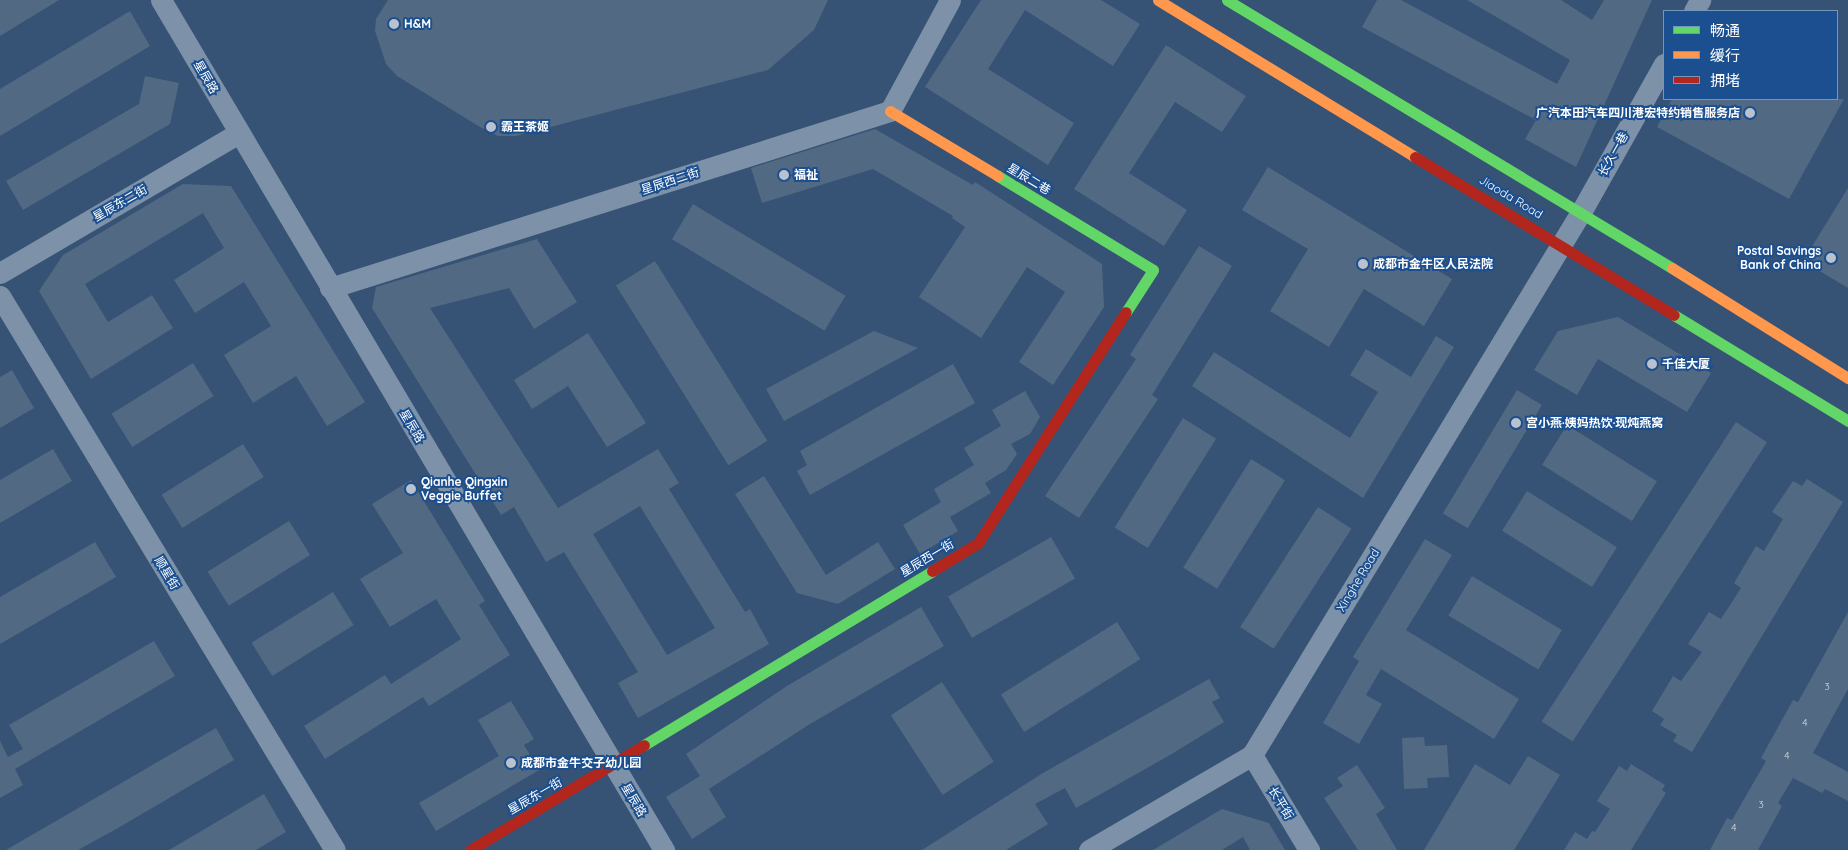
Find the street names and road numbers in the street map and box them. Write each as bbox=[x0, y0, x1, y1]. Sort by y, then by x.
street label: 星辰路 bbox=[191, 58, 221, 96]
street label: 长久一巷 bbox=[1595, 130, 1631, 178]
street label: 星辰二巷 bbox=[1005, 160, 1053, 198]
street label: 星辰西二街 bbox=[639, 165, 701, 197]
street label: Jiaoda Road bbox=[1477, 172, 1545, 222]
street label: 星辰东二街 bbox=[90, 182, 150, 224]
street label: 星辰路 bbox=[397, 407, 427, 445]
street label: 星辰西一街 bbox=[898, 536, 956, 580]
street label: Xinghe Road bbox=[1334, 546, 1382, 614]
street label: 顺星街 bbox=[152, 554, 182, 592]
street label: 星辰东一街 bbox=[505, 775, 565, 817]
street label: 星辰路 bbox=[619, 781, 649, 819]
street label: 长平街 bbox=[1266, 784, 1296, 822]

